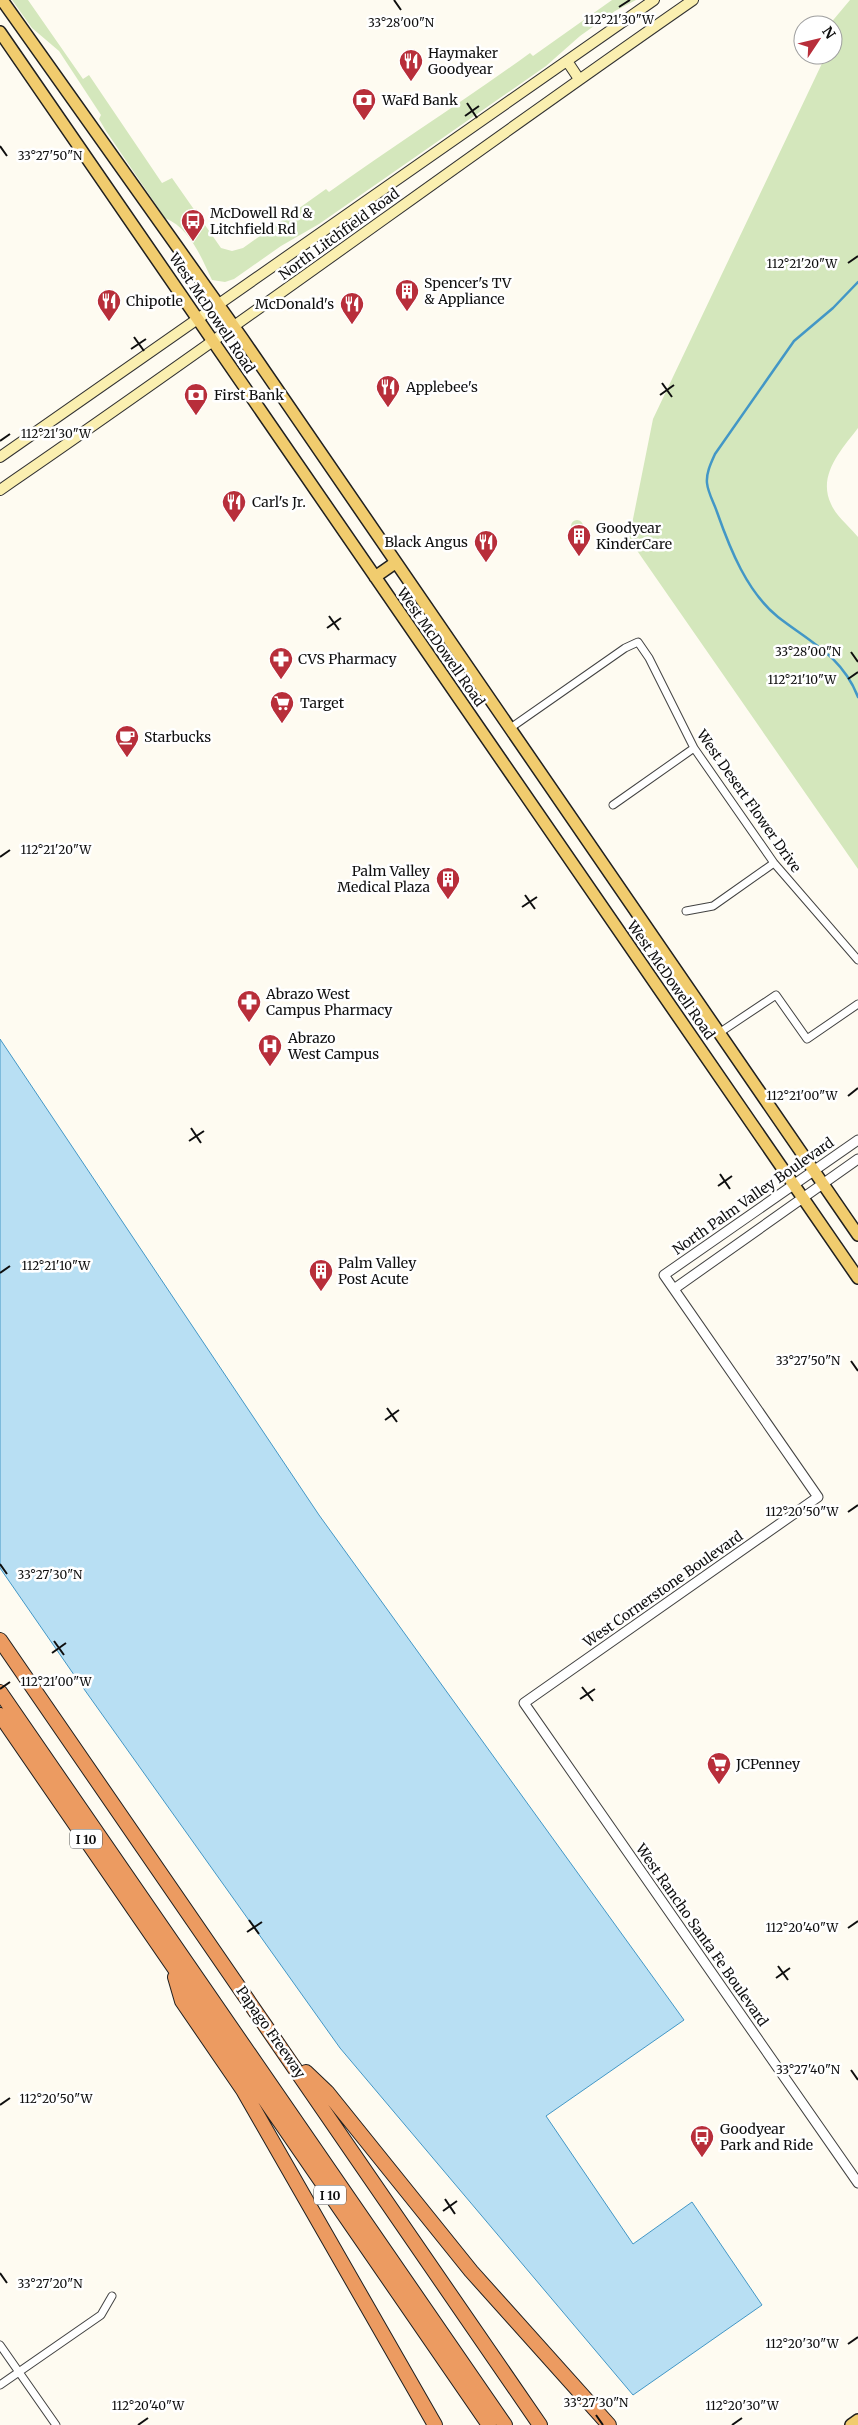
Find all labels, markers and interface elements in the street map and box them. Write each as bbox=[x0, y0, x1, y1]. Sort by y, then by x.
text: 112°21'30"W bbox=[584, 12, 655, 27]
text: 33°28'00"N bbox=[368, 15, 435, 30]
north arrow bbox=[793, 15, 843, 65]
text: N bbox=[818, 23, 839, 42]
place label: Haymaker Goodyear bbox=[428, 44, 498, 78]
restaurant icon: Haymaker Goodyear bbox=[398, 48, 424, 82]
bank icon: WaFd Bank bbox=[351, 87, 377, 121]
place label: WaFd Bank bbox=[381, 91, 458, 109]
text: 33°27'50"N bbox=[18, 148, 83, 163]
street label: North Litchfield Road bbox=[275, 184, 403, 284]
place label: McDowell Rd & Litchfield Rd bbox=[210, 204, 313, 238]
bus stop icon: McDowell Rd & Litchfield Rd bbox=[180, 208, 206, 242]
street label: West McDowell Road bbox=[165, 249, 259, 377]
text: 112°21'20"W bbox=[767, 256, 838, 271]
place label: Spencer's TV & Appliance bbox=[424, 274, 512, 308]
building icon: Spencer's TV & Appliance bbox=[394, 278, 420, 312]
restaurant icon: Chipotle bbox=[96, 288, 122, 322]
restaurant icon: McDonald's bbox=[339, 291, 365, 325]
place label: Chipotle bbox=[126, 292, 183, 310]
place label: McDonald's bbox=[255, 295, 334, 313]
restaurant icon: Applebee's bbox=[375, 374, 401, 408]
place label: Applebee's bbox=[405, 378, 478, 396]
bank icon: First Bank bbox=[183, 382, 209, 416]
place label: First Bank bbox=[214, 386, 284, 404]
text: 112°21'30"W bbox=[21, 426, 92, 441]
restaurant icon: Carl's Jr. bbox=[221, 489, 247, 523]
place label: Carl's Jr. bbox=[252, 493, 306, 511]
place label: Goodyear KinderCare bbox=[596, 519, 672, 553]
building icon: Goodyear KinderCare bbox=[566, 523, 592, 557]
restaurant icon: Black Angus bbox=[473, 529, 499, 563]
place label: Black Angus bbox=[385, 533, 468, 551]
street label: West McDowell Road bbox=[393, 583, 489, 710]
text: 33°28'00"N bbox=[775, 644, 842, 659]
pharmacy icon: CVS Pharmacy bbox=[268, 646, 294, 680]
place label: CVS Pharmacy bbox=[298, 650, 398, 668]
text: 112°21'10"W bbox=[768, 672, 837, 687]
supermarket icon: Target bbox=[269, 690, 295, 724]
place label: Target bbox=[300, 694, 345, 712]
cafe icon: Starbucks bbox=[114, 724, 140, 758]
street label: West Desert Flower Drive bbox=[692, 725, 805, 876]
place label: Starbucks bbox=[144, 728, 211, 746]
text: 112°21'20"W bbox=[21, 842, 92, 857]
place label: Palm Valley Medical Plaza bbox=[337, 862, 431, 896]
building icon: Palm Valley Medical Plaza bbox=[435, 866, 461, 900]
street label: West McDowell Road bbox=[623, 916, 719, 1043]
place label: Abrazo West Campus Pharmacy bbox=[265, 985, 393, 1019]
pharmacy icon: Abrazo West Campus Pharmacy bbox=[236, 989, 262, 1023]
place label: Abrazo West Campus bbox=[287, 1029, 379, 1063]
hospital icon: Abrazo West Campus bbox=[257, 1033, 283, 1067]
text: 112°21'00"W bbox=[767, 1088, 839, 1103]
street label: North Palm Valley Boulevard bbox=[669, 1133, 838, 1259]
place label: Palm Valley Post Acute bbox=[338, 1254, 417, 1288]
text: 112°21'10"W bbox=[22, 1258, 91, 1273]
building icon: Palm Valley Post Acute bbox=[308, 1258, 334, 1292]
text: 33°27'50"N bbox=[776, 1353, 841, 1368]
text: 112°20'50"W bbox=[765, 1504, 840, 1519]
street label: West Cornerstone Boulevard bbox=[579, 1527, 747, 1652]
text: 33°27'30"N bbox=[18, 1567, 83, 1582]
text: 112°21'00"W bbox=[21, 1674, 93, 1689]
supermarket icon: JCPenney bbox=[706, 1751, 732, 1785]
place label: JCPenney bbox=[735, 1755, 801, 1773]
road number: I 10 bbox=[70, 1830, 102, 1848]
street label: West Rancho Santa Fe Boulevard bbox=[631, 1839, 772, 2030]
text: 112°20'40"W bbox=[766, 1920, 839, 1935]
street label: Papago Freeway bbox=[232, 1982, 310, 2082]
text: 33°27'40"N bbox=[776, 2062, 841, 2077]
text: 112°20'50"W bbox=[19, 2091, 94, 2106]
place label: Goodyear Park and Ride bbox=[720, 2120, 813, 2154]
bus stop icon: Goodyear Park and Ride bbox=[689, 2124, 715, 2158]
road number: I 10 bbox=[314, 2186, 346, 2204]
text: 33°27'20"N bbox=[18, 2276, 83, 2291]
text: 112°20'30"W bbox=[765, 2336, 840, 2351]
text: 33°27'30"N bbox=[564, 2395, 629, 2410]
text: 112°20'40"W bbox=[112, 2398, 185, 2413]
text: 112°20'30"W bbox=[705, 2398, 780, 2413]

